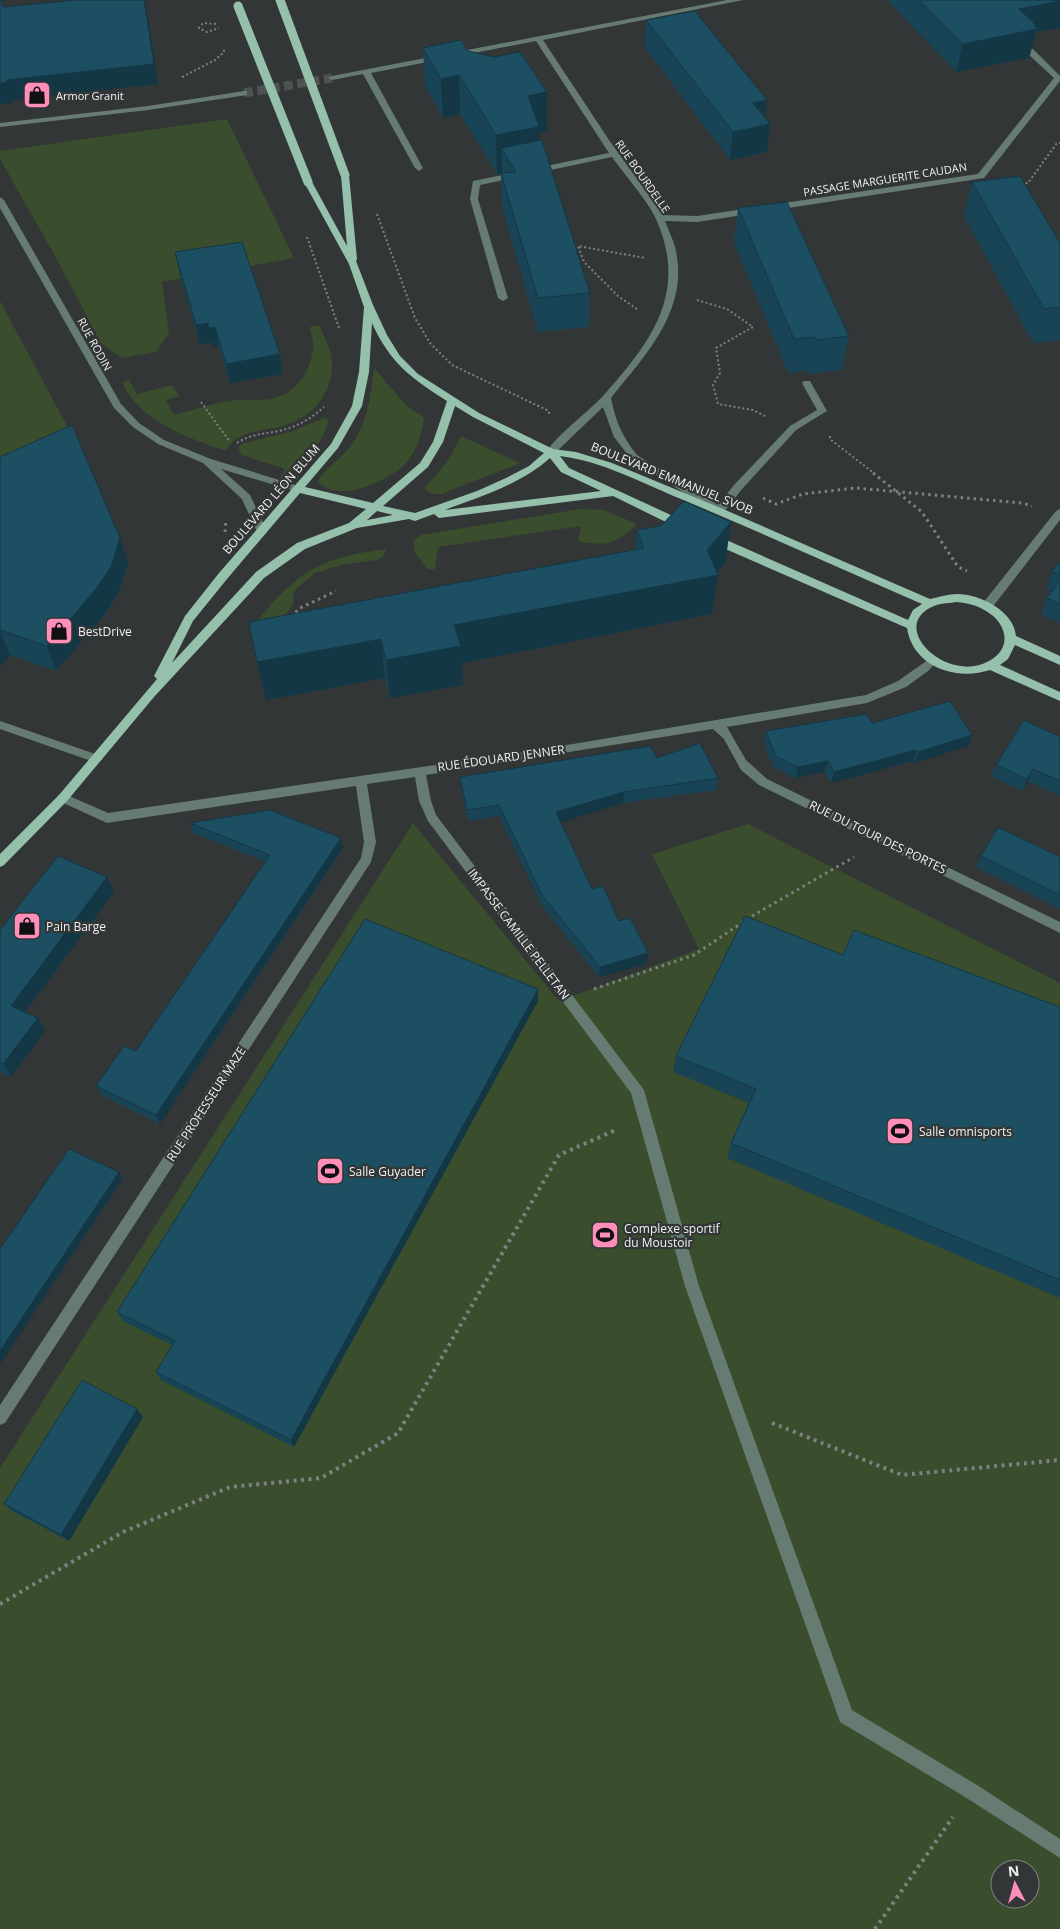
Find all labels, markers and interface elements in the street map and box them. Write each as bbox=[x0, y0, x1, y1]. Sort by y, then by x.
shop icon: Armor Granit bbox=[22, 80, 52, 110]
place label: Armor Granit bbox=[56, 88, 124, 103]
street label: RUE BOURDELLE bbox=[612, 137, 674, 215]
street label: PASSAGE MARGUERITE CAUDAN bbox=[802, 159, 968, 199]
street label: RUE RODIN bbox=[74, 315, 116, 373]
street label: BOULEVARD EMMANUEL SVOB bbox=[589, 438, 756, 518]
street label: BOULEVARD LÉON BLUM bbox=[218, 440, 324, 558]
shop icon: BestDrive bbox=[44, 616, 74, 646]
place label: BestDrive bbox=[78, 623, 132, 640]
street label: RUE ÉDOUARD JENNER bbox=[436, 741, 566, 775]
street label: RUE DU TOUR DES PORTES bbox=[807, 796, 949, 878]
street label: IMPASSE CAMILLE PELLETAN bbox=[464, 865, 574, 1003]
shop icon: Pain Barge bbox=[12, 911, 42, 941]
place label: Pain Barge bbox=[46, 918, 106, 935]
street label: RUE PROFESSEUR MAZE bbox=[162, 1043, 250, 1165]
sports icon: Salle omnisports bbox=[885, 1116, 915, 1146]
place label: Salle omnisports bbox=[919, 1123, 1012, 1140]
sports icon: Salle Guyader bbox=[315, 1156, 345, 1186]
place label: Salle Guyader bbox=[349, 1163, 426, 1180]
sports icon: Complexe sportif du Moustoir bbox=[590, 1220, 620, 1250]
place label: Complexe sportif du Moustoir bbox=[624, 1220, 721, 1251]
north arrow bbox=[990, 1859, 1040, 1909]
text: N bbox=[1007, 1861, 1020, 1881]

